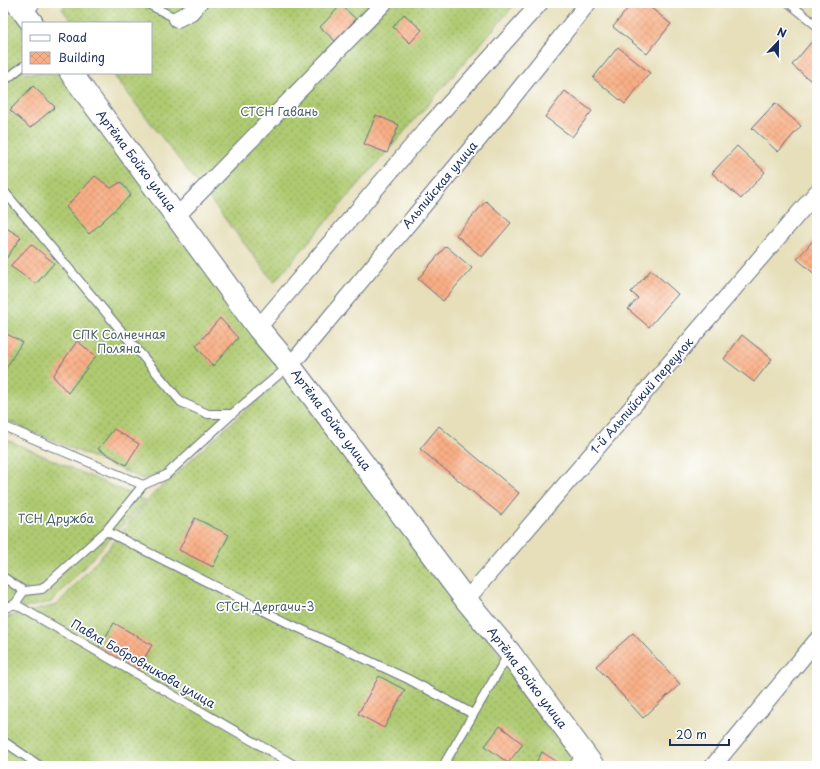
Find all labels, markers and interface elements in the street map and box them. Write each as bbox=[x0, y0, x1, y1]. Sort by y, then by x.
legend bbox=[22, 22, 152, 74]
north arrow bbox=[758, 22, 798, 62]
text: N bbox=[775, 23, 789, 42]
text: Road bbox=[58, 28, 87, 46]
text: Building bbox=[58, 48, 105, 66]
park label: СТСН Гавань bbox=[240, 102, 318, 120]
street label: Артёма Бойко улица bbox=[93, 106, 181, 215]
street label: Альпийская улица bbox=[397, 136, 482, 232]
park label: СПК Солнечная Поляна bbox=[72, 325, 166, 357]
street label: 1-й Альпийский переулок bbox=[585, 332, 698, 458]
street label: Артёма Бойко улица bbox=[288, 365, 376, 474]
park label: ТСН Дружба bbox=[18, 509, 95, 527]
park label: СТСН Дергачи-3 bbox=[216, 597, 314, 615]
street label: Павла Бобровникова улица bbox=[68, 614, 219, 712]
street label: Артёма Бойко улица bbox=[484, 623, 572, 732]
scale bar bbox=[670, 721, 729, 747]
text: 20 m bbox=[676, 725, 707, 743]

